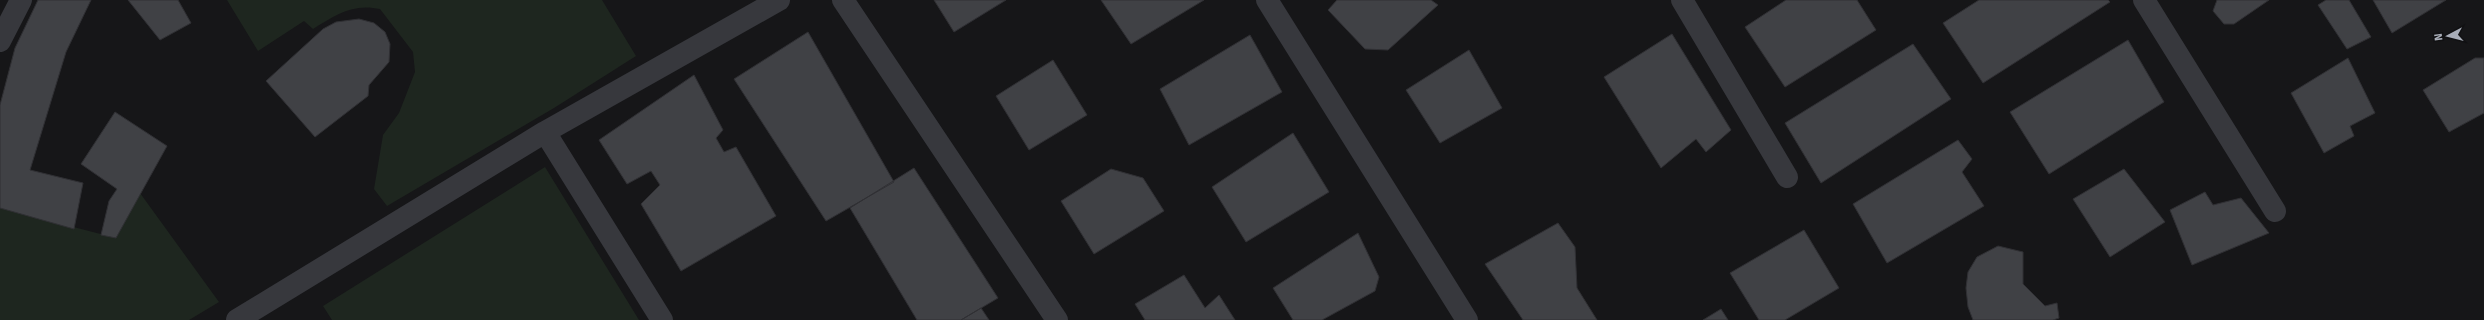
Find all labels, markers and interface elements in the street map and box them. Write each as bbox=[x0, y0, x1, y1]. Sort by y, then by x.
north arrow bbox=[2428, 16, 2468, 56]
text: N bbox=[2432, 33, 2445, 42]

